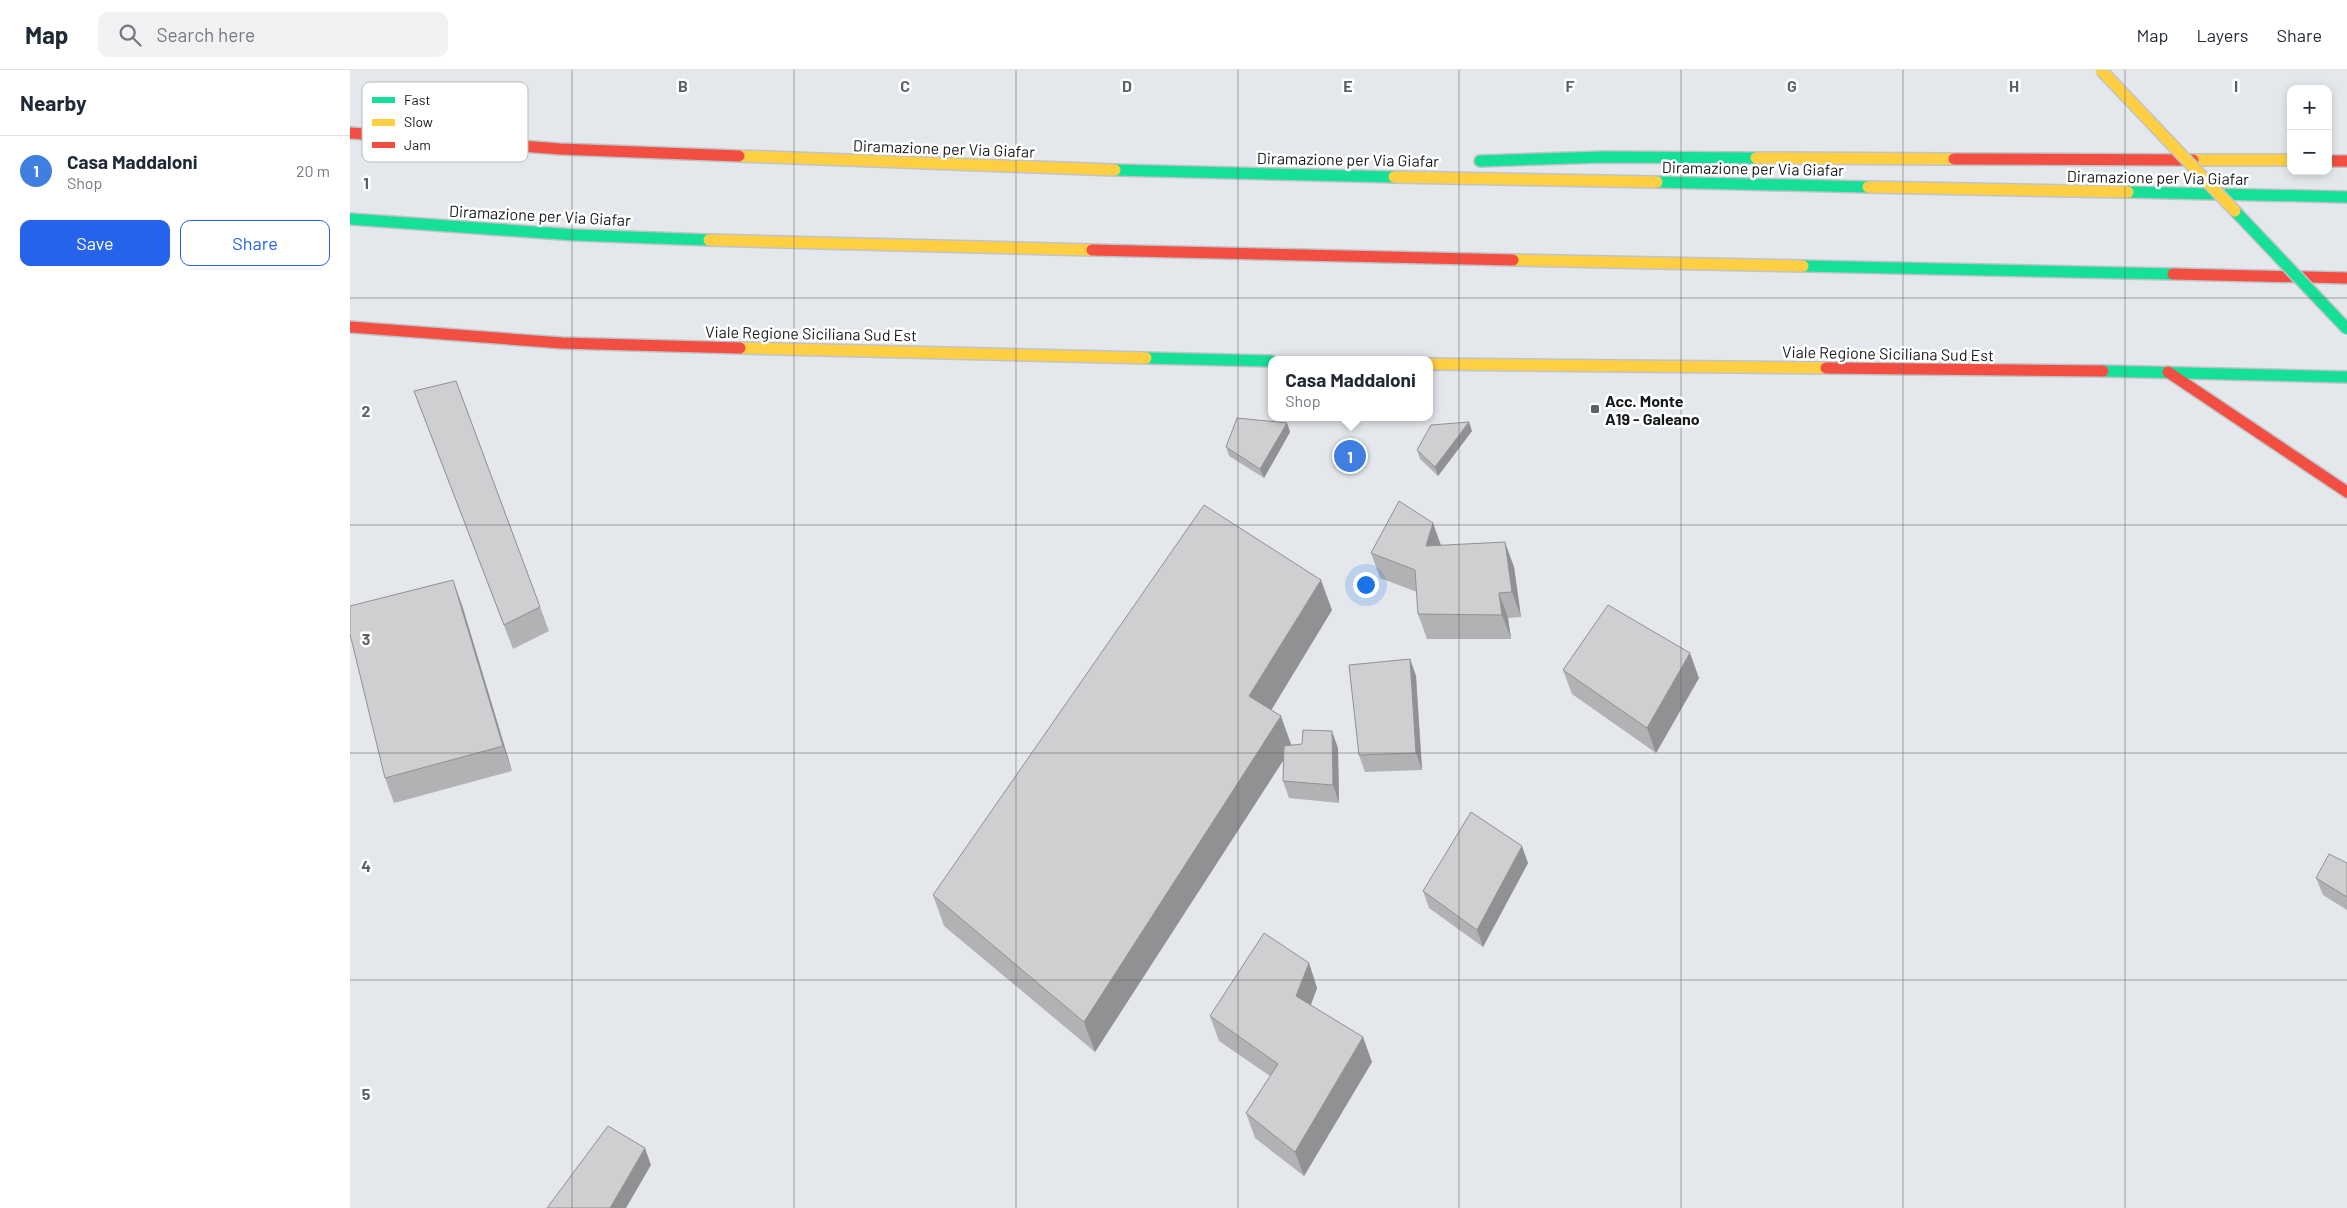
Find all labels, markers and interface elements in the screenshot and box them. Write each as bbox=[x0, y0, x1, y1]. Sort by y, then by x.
search box bbox=[98, 12, 448, 57]
text: Map bbox=[25, 20, 68, 49]
icon: search bbox=[116, 21, 144, 49]
text: Search here bbox=[156, 23, 255, 46]
text: Map bbox=[2136, 24, 2168, 46]
text: Layers bbox=[2196, 24, 2249, 46]
text: Share bbox=[2277, 24, 2322, 46]
text: B bbox=[678, 76, 688, 95]
text: C bbox=[900, 76, 910, 95]
text: D bbox=[1122, 76, 1132, 95]
text: E bbox=[1343, 76, 1353, 95]
text: F bbox=[1566, 76, 1575, 95]
text: G bbox=[1787, 76, 1797, 95]
text: H bbox=[2009, 76, 2019, 95]
text: I bbox=[2234, 76, 2238, 95]
legend bbox=[362, 82, 528, 162]
map controls bbox=[2287, 85, 2332, 175]
button: + bbox=[2287, 85, 2332, 130]
text: Nearby bbox=[20, 90, 86, 115]
text: Fast bbox=[404, 91, 430, 108]
text: Slow bbox=[404, 113, 433, 130]
button: − bbox=[2287, 130, 2332, 175]
street label: Diramazione per Via Giafar bbox=[853, 135, 1035, 161]
text: Jam bbox=[404, 136, 431, 153]
street label: Diramazione per Via Giafar bbox=[1257, 148, 1439, 170]
text: Casa Maddaloni bbox=[67, 150, 198, 173]
street label: Diramazione per Via Giafar bbox=[1662, 157, 1844, 179]
text: 1 bbox=[33, 161, 39, 180]
text: 20 m bbox=[296, 161, 330, 180]
street label: Diramazione per Via Giafar bbox=[2067, 166, 2249, 188]
text: Shop bbox=[67, 173, 102, 192]
text: 1 bbox=[363, 173, 369, 192]
street label: Diramazione per Via Giafar bbox=[449, 201, 632, 229]
button: Save bbox=[20, 220, 170, 266]
button: Share bbox=[180, 220, 330, 266]
street label: Viale Regione Siciliana Sud Est bbox=[705, 322, 917, 344]
street label: Viale Regione Siciliana Sud Est bbox=[1782, 342, 1994, 364]
popup bbox=[1268, 356, 1433, 421]
text: Casa Maddaloni bbox=[1285, 368, 1416, 391]
text: Shop bbox=[1285, 391, 1321, 410]
place label: Acc. Monte A19 - Galeano bbox=[1605, 391, 1700, 428]
text: 2 bbox=[362, 401, 371, 420]
marker: Acc. Monte A19 - Galeano bbox=[1589, 403, 1601, 415]
pin: 1 bbox=[1334, 437, 1366, 475]
your location bbox=[1353, 572, 1379, 598]
text: 3 bbox=[362, 629, 370, 648]
text: 4 bbox=[361, 856, 371, 875]
text: 5 bbox=[362, 1084, 371, 1103]

